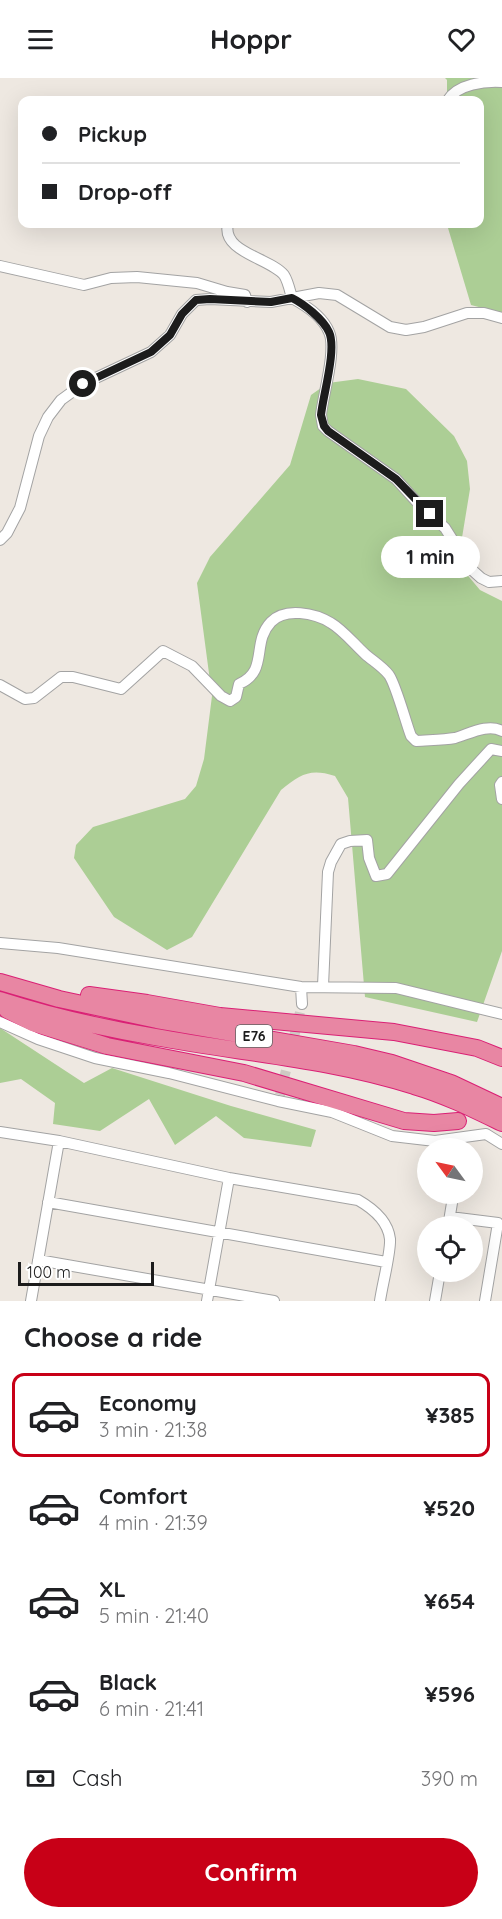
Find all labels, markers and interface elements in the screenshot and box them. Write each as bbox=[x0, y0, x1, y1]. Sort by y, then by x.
text: Hoppr bbox=[210, 22, 292, 56]
icon: menu bbox=[24, 23, 57, 56]
icon: heart bbox=[445, 23, 478, 56]
text: Pickup bbox=[78, 120, 147, 148]
text: Drop-off bbox=[78, 178, 172, 206]
route start bbox=[69, 370, 96, 397]
route end bbox=[416, 500, 443, 527]
callout: 1 min bbox=[380, 535, 480, 577]
text: 1 min bbox=[406, 544, 455, 569]
road number: E76 bbox=[236, 1025, 272, 1047]
north arrow bbox=[417, 1138, 483, 1204]
map controls bbox=[417, 1138, 483, 1282]
button: locate bbox=[417, 1216, 483, 1282]
scale bar bbox=[18, 1259, 154, 1286]
text: 100 m bbox=[27, 1262, 71, 1282]
text: Choose a ride bbox=[24, 1320, 202, 1354]
icon: car bbox=[27, 1388, 81, 1442]
text: Economy bbox=[99, 1389, 197, 1417]
text: ¥385 bbox=[425, 1401, 475, 1429]
text: 3 min · 21:38 bbox=[99, 1417, 207, 1442]
icon: car bbox=[27, 1481, 81, 1535]
text: Comfort bbox=[99, 1482, 188, 1510]
text: ¥520 bbox=[423, 1494, 475, 1522]
text: 4 min · 21:39 bbox=[99, 1510, 208, 1535]
icon: car bbox=[27, 1574, 81, 1628]
text: XL bbox=[99, 1575, 126, 1603]
text: ¥654 bbox=[424, 1587, 475, 1615]
text: 5 min · 21:40 bbox=[99, 1603, 209, 1628]
icon: car bbox=[27, 1667, 81, 1721]
text: Black bbox=[99, 1668, 157, 1696]
text: ¥596 bbox=[425, 1680, 475, 1708]
text: 6 min · 21:41 bbox=[99, 1696, 204, 1721]
icon: cash bbox=[24, 1762, 57, 1795]
text: Cash bbox=[72, 1764, 123, 1792]
text: 390 m bbox=[421, 1766, 478, 1791]
button: Confirm bbox=[24, 1838, 478, 1907]

